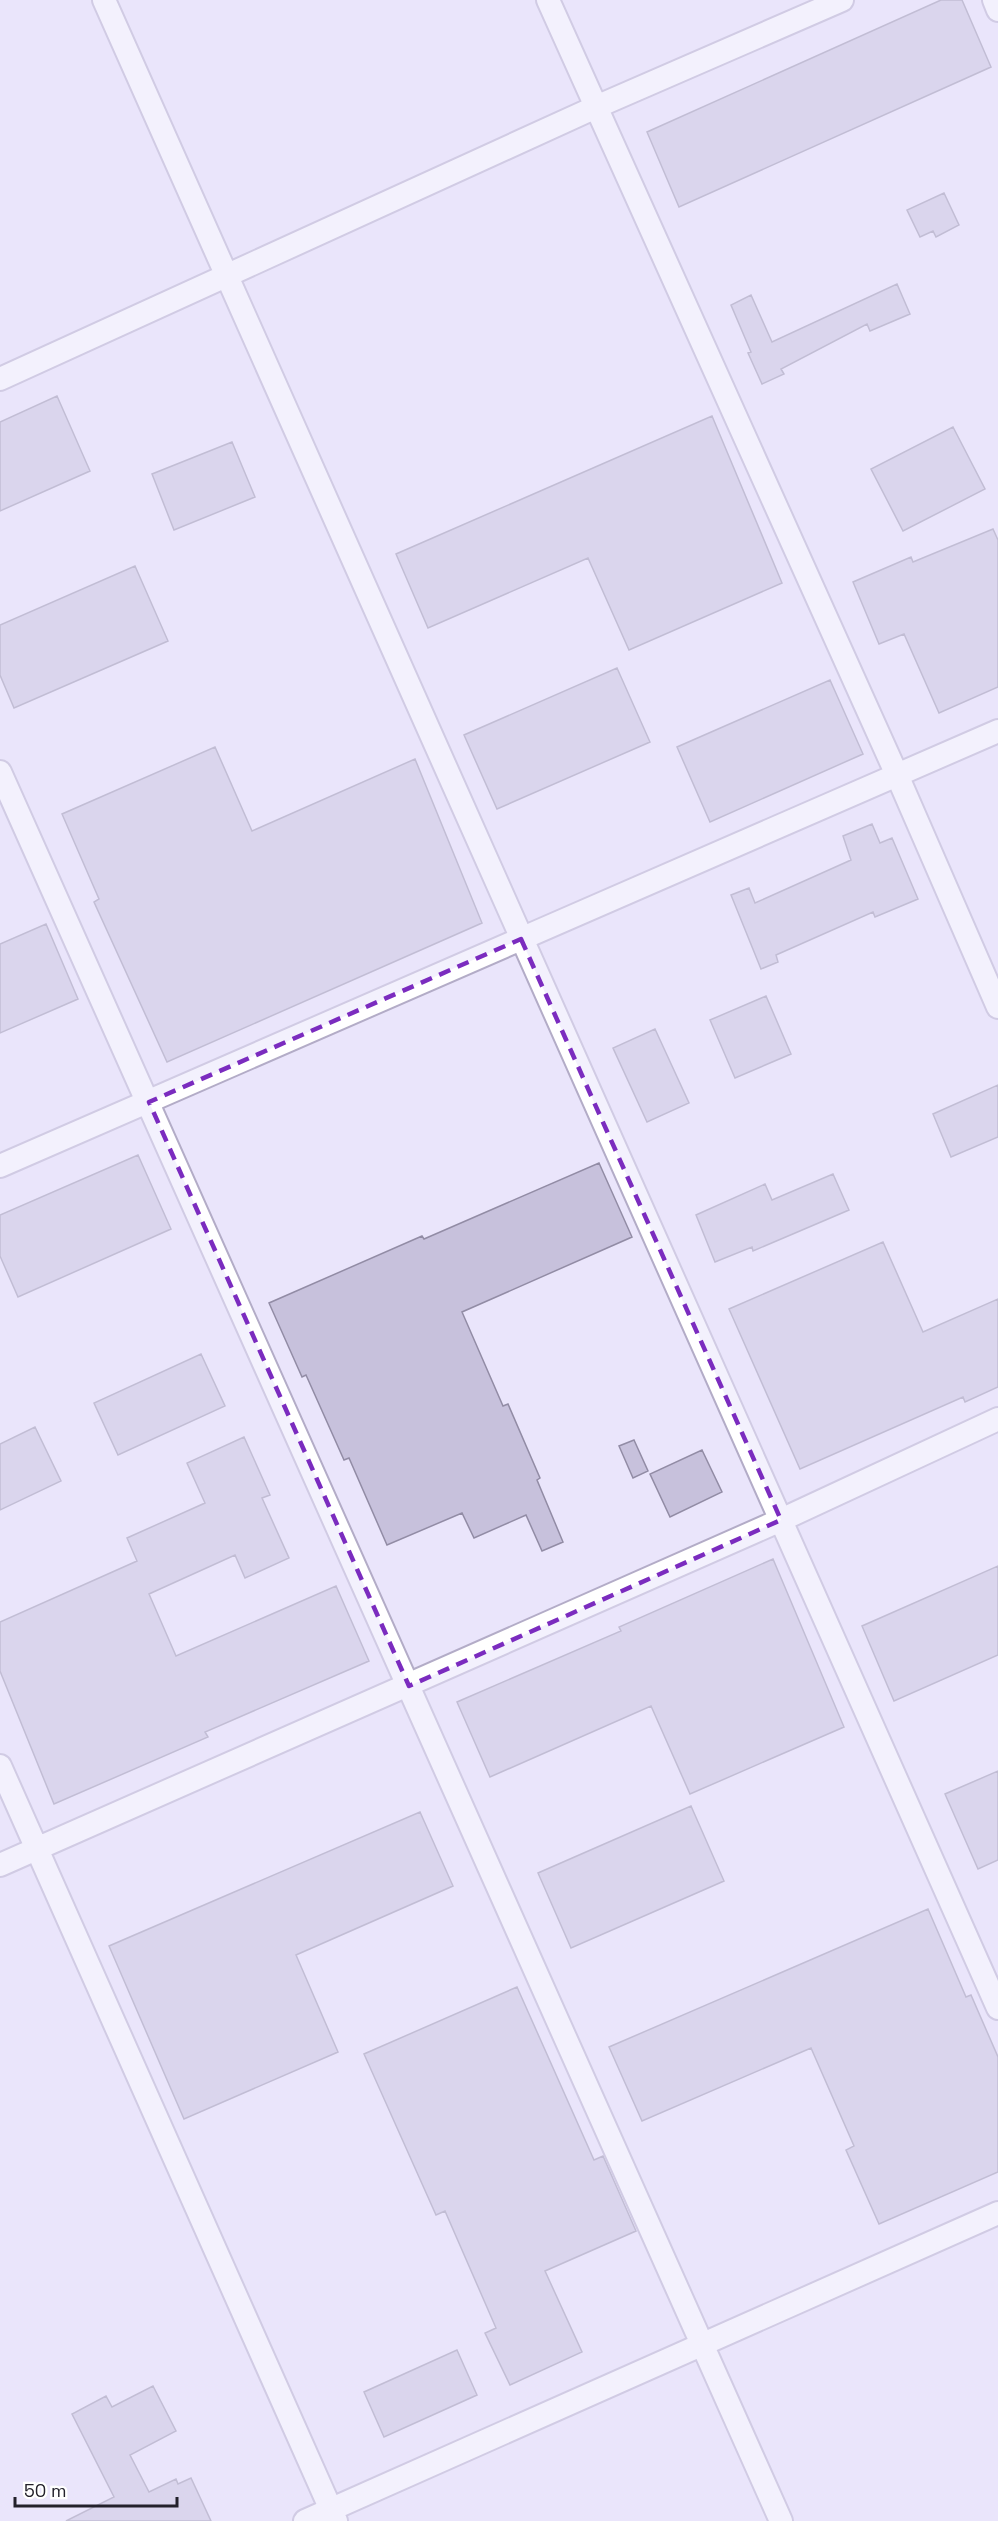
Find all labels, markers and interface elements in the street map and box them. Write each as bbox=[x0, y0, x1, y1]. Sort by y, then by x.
scale bar bbox=[15, 2470, 177, 2508]
text: 50 m bbox=[24, 2479, 66, 2502]

